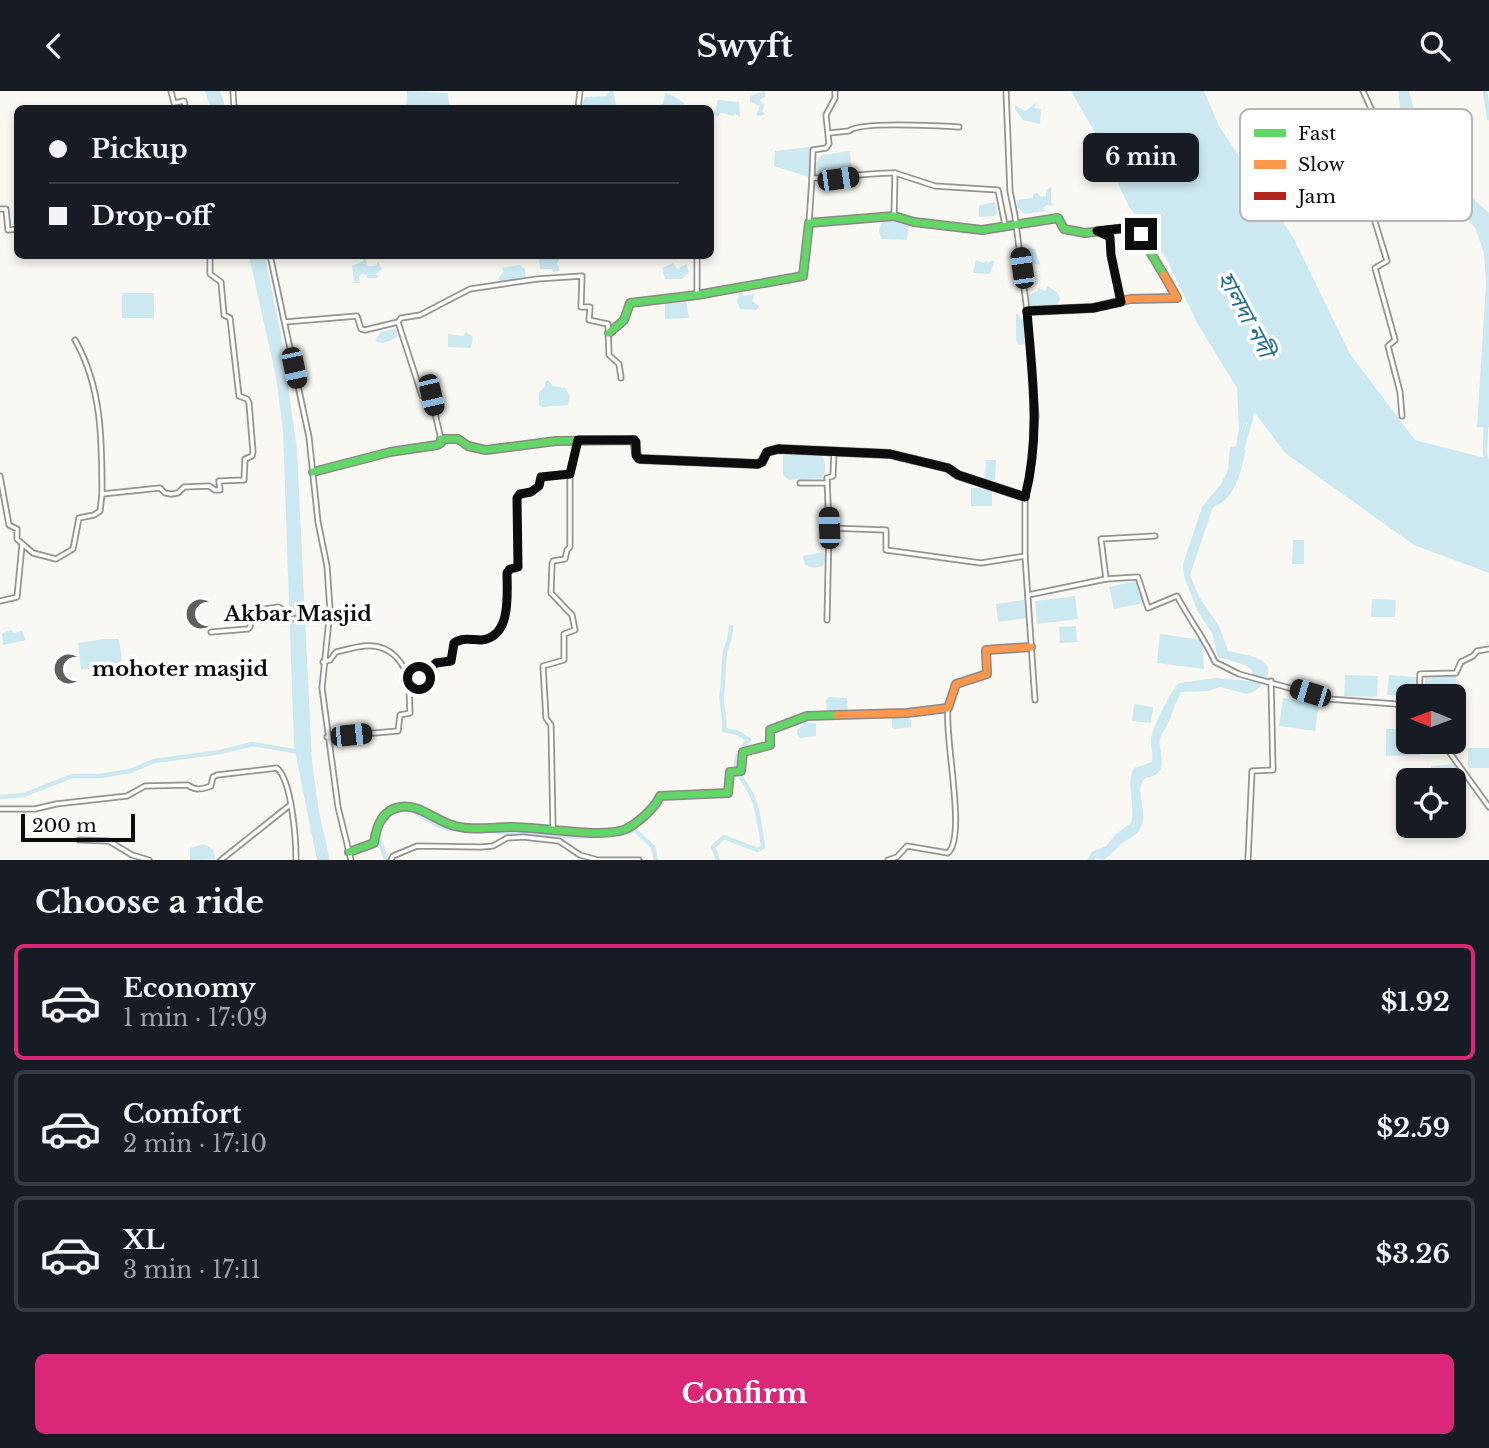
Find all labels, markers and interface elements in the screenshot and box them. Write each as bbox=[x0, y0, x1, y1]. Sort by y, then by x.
text: Swyft bbox=[696, 26, 793, 66]
icon: back bbox=[35, 27, 73, 65]
icon: search bbox=[1416, 27, 1454, 65]
legend bbox=[1240, 109, 1472, 221]
text: Fast bbox=[1298, 122, 1337, 145]
callout: 6 min bbox=[1083, 132, 1199, 181]
text: Pickup bbox=[91, 133, 188, 165]
text: 6 min bbox=[1105, 143, 1177, 171]
text: Slow bbox=[1298, 153, 1345, 176]
car bbox=[816, 166, 861, 192]
text: Jam bbox=[1295, 185, 1336, 208]
text: Drop-off bbox=[91, 200, 212, 232]
route end bbox=[1125, 218, 1157, 250]
car bbox=[1009, 246, 1036, 290]
water label: হালদা নদী bbox=[1212, 266, 1282, 365]
car bbox=[280, 345, 309, 391]
car bbox=[417, 372, 446, 418]
car bbox=[818, 507, 841, 549]
mosque icon: Akbar Masjid bbox=[184, 597, 218, 631]
place label: Akbar Masjid bbox=[223, 601, 372, 627]
mosque icon: mohoter masjid bbox=[52, 652, 86, 686]
place label: mohoter masjid bbox=[92, 656, 269, 682]
route start bbox=[403, 662, 435, 694]
car bbox=[1287, 677, 1334, 709]
north arrow bbox=[1396, 684, 1466, 754]
map controls bbox=[1396, 684, 1466, 838]
car bbox=[330, 722, 373, 748]
button: locate bbox=[1396, 768, 1466, 838]
scale bar bbox=[21, 811, 135, 843]
text: 200 m bbox=[32, 814, 97, 837]
text: Choose a ride bbox=[35, 882, 264, 922]
icon: car bbox=[39, 971, 102, 1034]
text: Economy bbox=[123, 972, 256, 1004]
text: $1.92 bbox=[1381, 986, 1450, 1018]
text: 1 min · 17:09 bbox=[123, 1004, 268, 1032]
icon: car bbox=[39, 1097, 102, 1160]
text: Comfort bbox=[123, 1098, 241, 1130]
text: $2.59 bbox=[1377, 1112, 1450, 1144]
text: 2 min · 17:10 bbox=[123, 1130, 267, 1158]
icon: car bbox=[39, 1223, 102, 1286]
text: XL bbox=[123, 1224, 165, 1256]
text: $3.26 bbox=[1375, 1238, 1450, 1270]
text: 3 min · 17:11 bbox=[123, 1256, 261, 1284]
button: Confirm bbox=[35, 1354, 1454, 1434]

